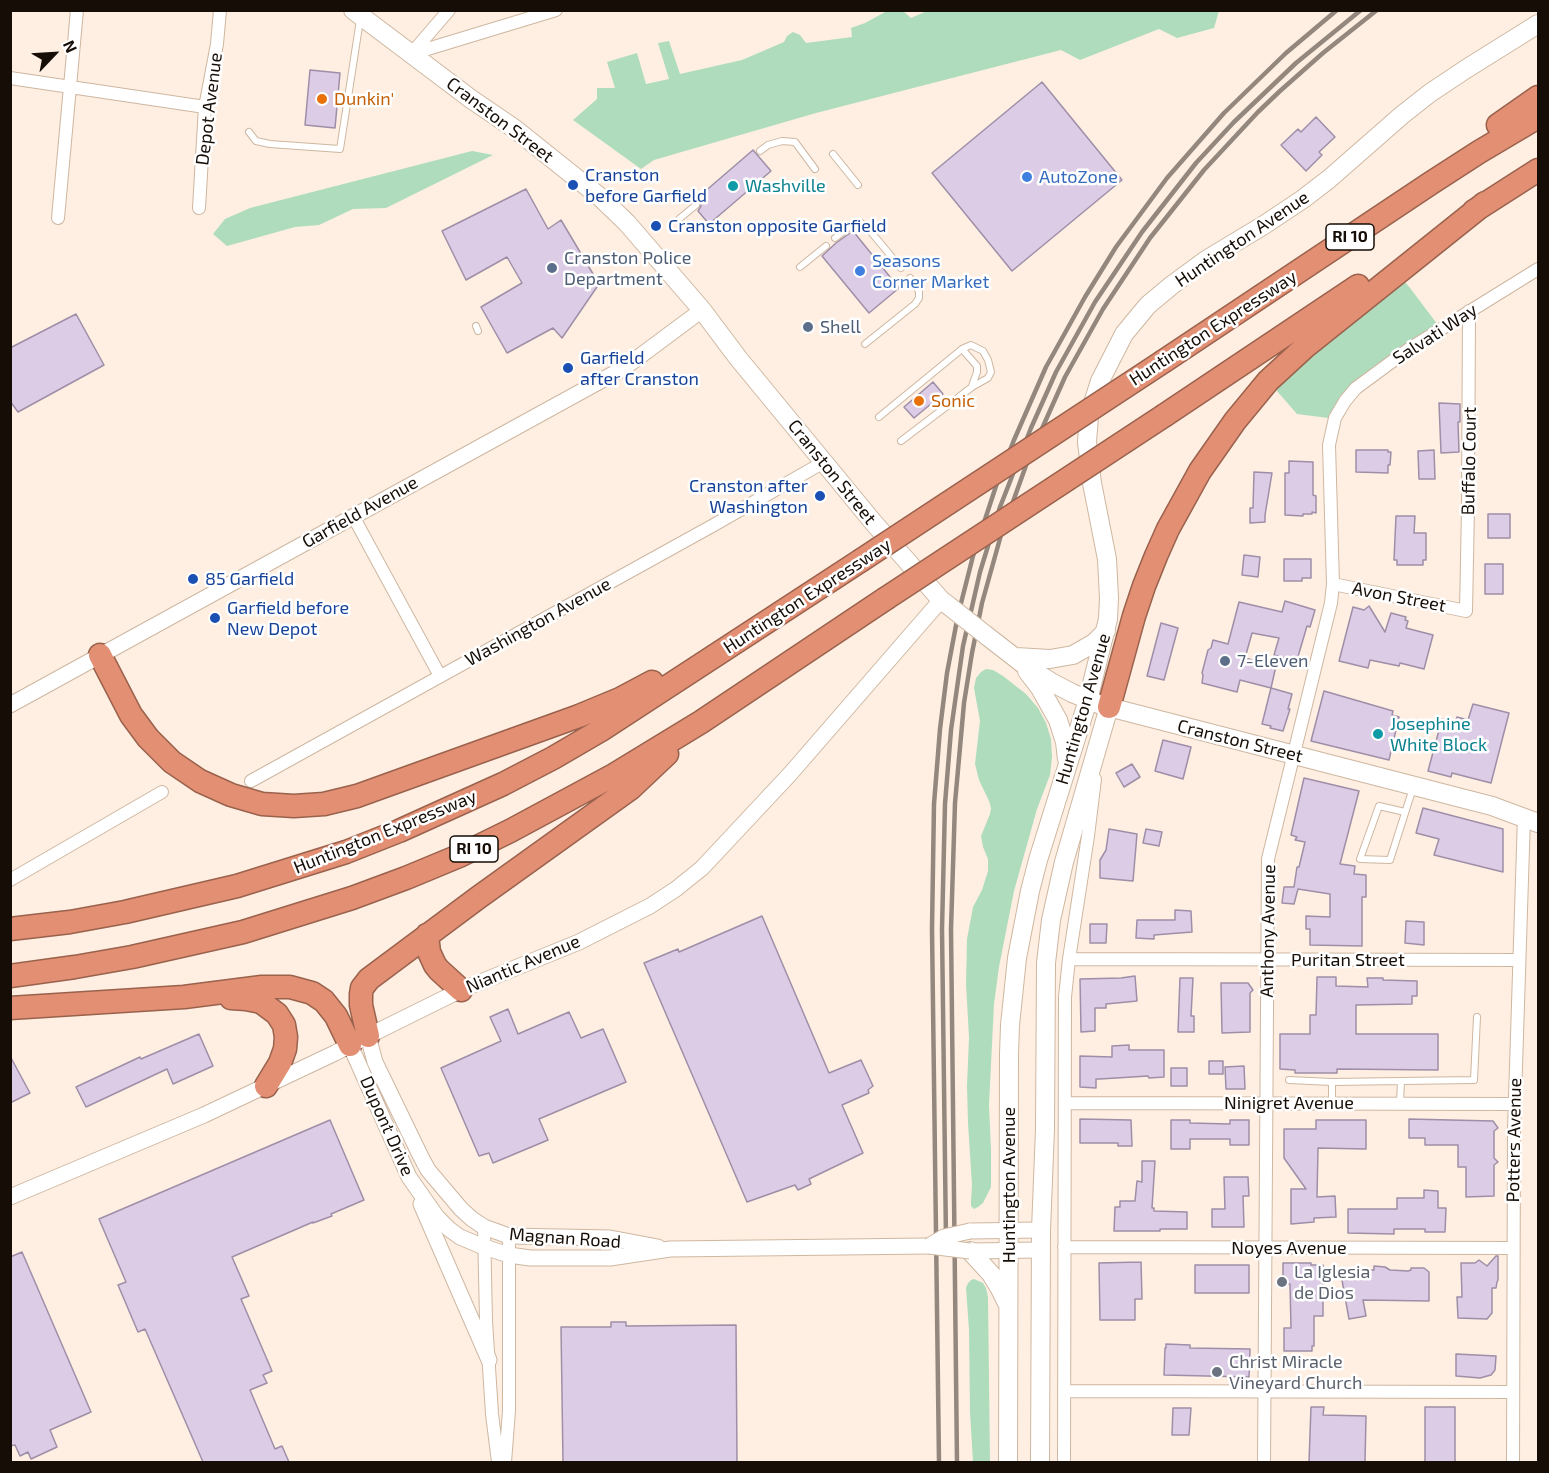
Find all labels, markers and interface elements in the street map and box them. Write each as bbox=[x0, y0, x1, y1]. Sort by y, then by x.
north arrow bbox=[24, 24, 84, 84]
text: N bbox=[60, 37, 82, 55]
street label: Depot Avenue bbox=[191, 51, 227, 167]
street label: Cranston Street bbox=[442, 73, 558, 167]
place label: Dunkin' bbox=[334, 88, 394, 110]
marker: Dunkin' bbox=[315, 92, 329, 106]
place label: Cranston before Garfield bbox=[585, 164, 707, 207]
place label: AutoZone bbox=[1039, 166, 1118, 188]
marker: AutoZone bbox=[1020, 170, 1034, 184]
place label: Washville bbox=[745, 175, 826, 197]
marker: Cranston before Garfield bbox=[566, 178, 580, 192]
marker: Washville bbox=[726, 179, 740, 193]
street label: Huntington Avenue bbox=[1171, 186, 1313, 292]
place label: Cranston opposite Garfield bbox=[668, 215, 887, 237]
marker: Cranston opposite Garfield bbox=[649, 219, 663, 233]
road number: RI 10 bbox=[1326, 224, 1374, 250]
place label: Cranston Police Department bbox=[564, 247, 691, 290]
place label: Seasons Corner Market bbox=[872, 250, 989, 292]
marker: Cranston Police Department bbox=[545, 261, 559, 275]
marker: Seasons Corner Market bbox=[853, 264, 867, 278]
street label: Huntington Expressway bbox=[1125, 266, 1301, 390]
street label: Salvati Way bbox=[1389, 299, 1481, 369]
place label: Shell bbox=[820, 316, 861, 338]
marker: Shell bbox=[801, 320, 815, 334]
place label: Garfield after Cranston bbox=[580, 347, 699, 389]
marker: Garfield after Cranston bbox=[561, 361, 575, 375]
place label: Sonic bbox=[931, 390, 975, 412]
marker: Sonic bbox=[912, 394, 926, 408]
street label: Buffalo Court bbox=[1457, 407, 1481, 515]
street label: Cranston Street bbox=[783, 415, 881, 529]
street label: Garfield Avenue bbox=[298, 471, 422, 553]
place label: Cranston after Washington bbox=[689, 475, 808, 518]
marker: Cranston after Washington bbox=[813, 489, 827, 503]
street label: Huntington Expressway bbox=[719, 534, 895, 658]
place label: 85 Garfield bbox=[205, 568, 294, 590]
marker: 85 Garfield bbox=[186, 572, 200, 586]
street label: Washington Avenue bbox=[461, 573, 615, 671]
street label: Avon Street bbox=[1350, 577, 1448, 617]
place label: Garfield before New Depot bbox=[227, 597, 349, 640]
marker: Garfield before New Depot bbox=[208, 611, 222, 625]
street label: Huntington Avenue bbox=[1051, 631, 1115, 787]
place label: 7-Eleven bbox=[1237, 650, 1309, 672]
marker: 7-Eleven bbox=[1218, 654, 1232, 668]
place label: Josephine White Block bbox=[1390, 713, 1487, 756]
street label: Cranston Street bbox=[1175, 715, 1305, 767]
marker: Josephine White Block bbox=[1371, 727, 1385, 741]
street label: Huntington Expressway bbox=[290, 785, 480, 879]
road number: RI 10 bbox=[450, 836, 498, 862]
street label: Anthony Avenue bbox=[1256, 864, 1280, 998]
street label: Niantic Avenue bbox=[463, 930, 583, 998]
street label: Puritan Street bbox=[1291, 949, 1405, 971]
street label: Dupont Drive bbox=[355, 1073, 419, 1179]
street label: Potters Avenue bbox=[1502, 1077, 1526, 1203]
street label: Ninigret Avenue bbox=[1224, 1092, 1354, 1114]
street label: Huntington Avenue bbox=[998, 1107, 1020, 1263]
street label: Magnan Road bbox=[508, 1223, 622, 1253]
street label: Noyes Avenue bbox=[1231, 1237, 1347, 1259]
place label: La Iglesia de Dios bbox=[1294, 1261, 1370, 1304]
marker: La Iglesia de Dios bbox=[1275, 1275, 1289, 1289]
place label: Christ Miracle Vineyard Church bbox=[1229, 1351, 1362, 1394]
marker: Christ Miracle Vineyard Church bbox=[1210, 1365, 1224, 1379]

